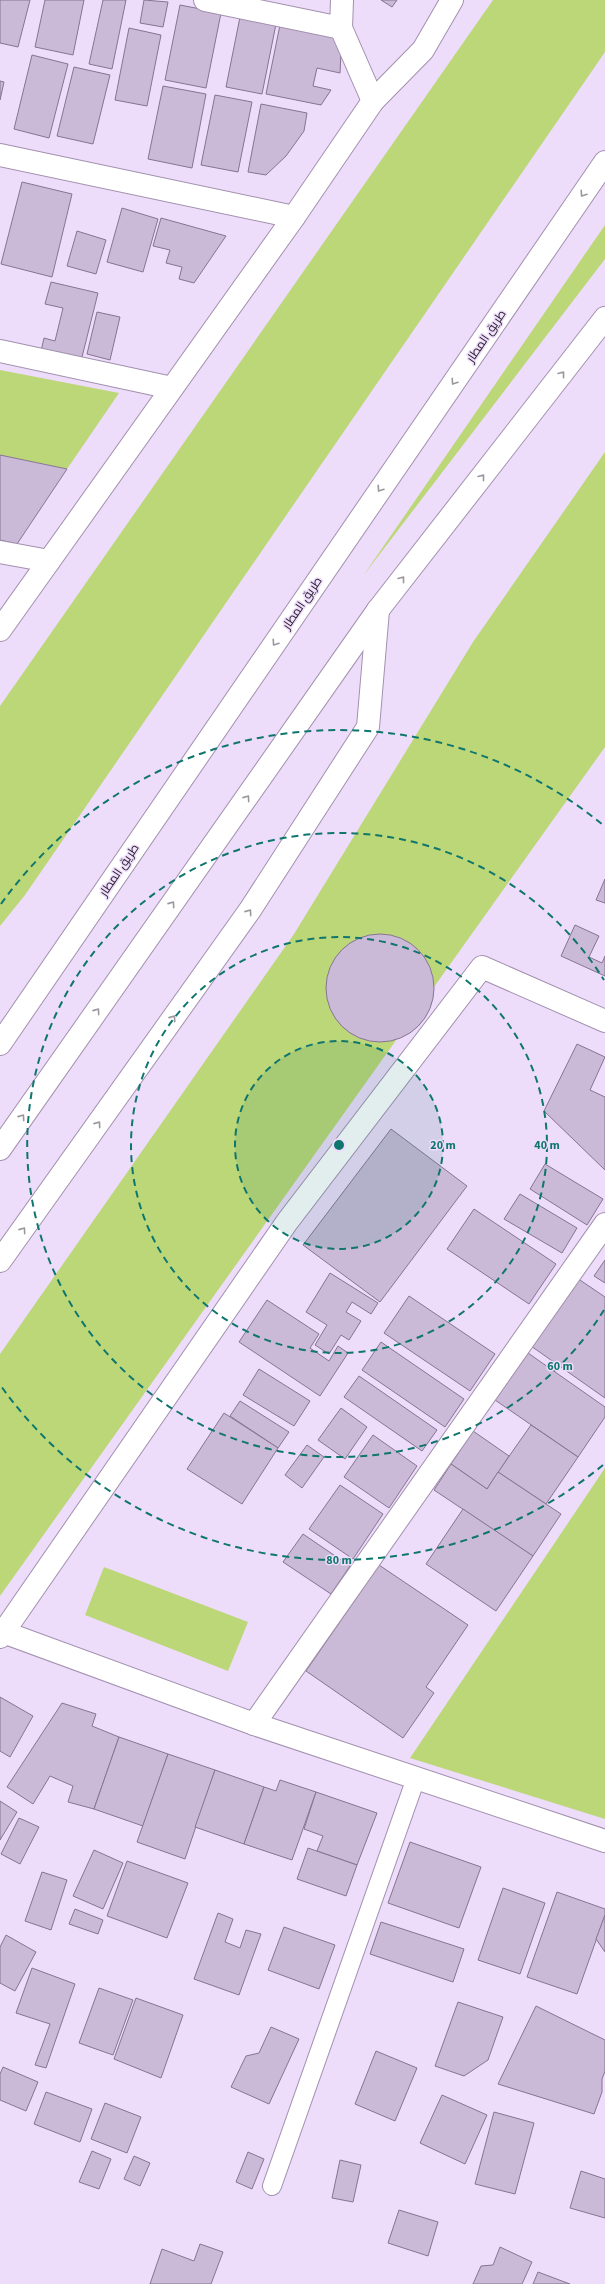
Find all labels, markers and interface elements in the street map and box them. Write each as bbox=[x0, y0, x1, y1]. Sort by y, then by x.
one-way arrow bbox=[580, 190, 588, 197]
street label: طريق المطار bbox=[462, 307, 510, 367]
one-way arrow bbox=[557, 371, 564, 378]
one-way arrow bbox=[451, 378, 459, 385]
one-way arrow bbox=[477, 474, 484, 481]
one-way arrow bbox=[378, 485, 385, 492]
street label: طريق المطار bbox=[278, 574, 326, 634]
one-way arrow bbox=[398, 577, 405, 584]
one-way arrow bbox=[272, 639, 280, 646]
one-way arrow bbox=[242, 795, 250, 802]
street label: طريق المطار bbox=[95, 841, 143, 901]
one-way arrow bbox=[167, 902, 174, 909]
one-way arrow bbox=[244, 909, 252, 916]
one-way arrow bbox=[92, 1008, 99, 1015]
one-way arrow bbox=[168, 1015, 176, 1022]
one-way arrow bbox=[17, 1114, 25, 1121]
one-way arrow bbox=[93, 1121, 100, 1128]
text: 20 m bbox=[430, 1137, 456, 1154]
text: 40 m bbox=[534, 1137, 560, 1154]
centre of rings bbox=[332, 1138, 346, 1152]
one-way arrow bbox=[18, 1227, 25, 1234]
text: 60 m bbox=[547, 1358, 573, 1375]
text: 80 m bbox=[326, 1552, 352, 1569]

